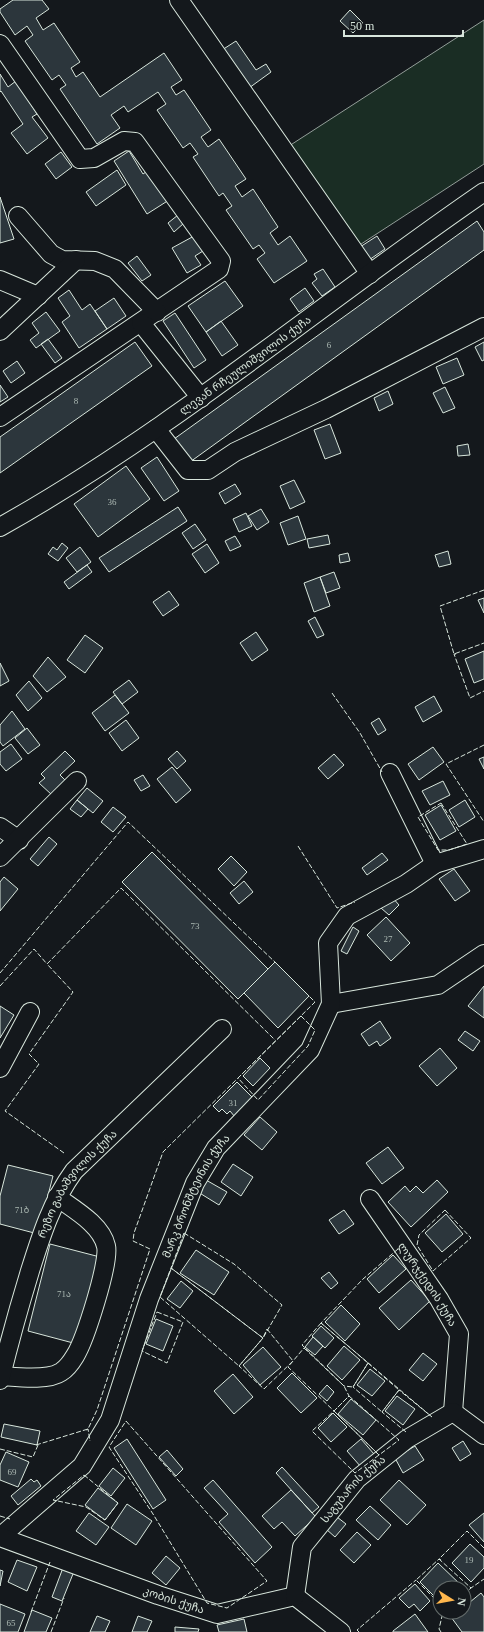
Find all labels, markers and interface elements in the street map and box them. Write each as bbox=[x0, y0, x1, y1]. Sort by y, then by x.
scale bar bbox=[344, 12, 463, 38]
text: 50 m bbox=[350, 19, 375, 33]
street label: ლევან რჩეულიშვილის ქუჩა bbox=[177, 313, 313, 417]
house number: 6 bbox=[327, 340, 332, 350]
house number: 8 bbox=[74, 396, 79, 406]
house number: 36 bbox=[108, 497, 117, 507]
house number: 73 bbox=[191, 921, 200, 931]
house number: 27 bbox=[384, 934, 393, 944]
house number: 31 bbox=[229, 1098, 238, 1108]
street label: რეზო გაბაშვილის ქუჩა bbox=[35, 1127, 119, 1239]
street label: მარკ ბრონშტეინის ქუჩა bbox=[160, 1132, 232, 1260]
house number: 71ბ bbox=[15, 1205, 29, 1215]
street label: ლურჯქედის ქუჩა bbox=[395, 1240, 459, 1328]
house number: 71ა bbox=[57, 1289, 71, 1299]
street label: საგუბარის ქუჩა bbox=[318, 1453, 388, 1525]
house number: 69 bbox=[8, 1467, 17, 1477]
house number: 19 bbox=[465, 1555, 474, 1565]
north arrow bbox=[432, 1580, 472, 1620]
street label: კობის ქუჩა bbox=[142, 1584, 206, 1616]
text: N bbox=[455, 1597, 468, 1607]
house number: 65 bbox=[7, 1618, 16, 1628]

